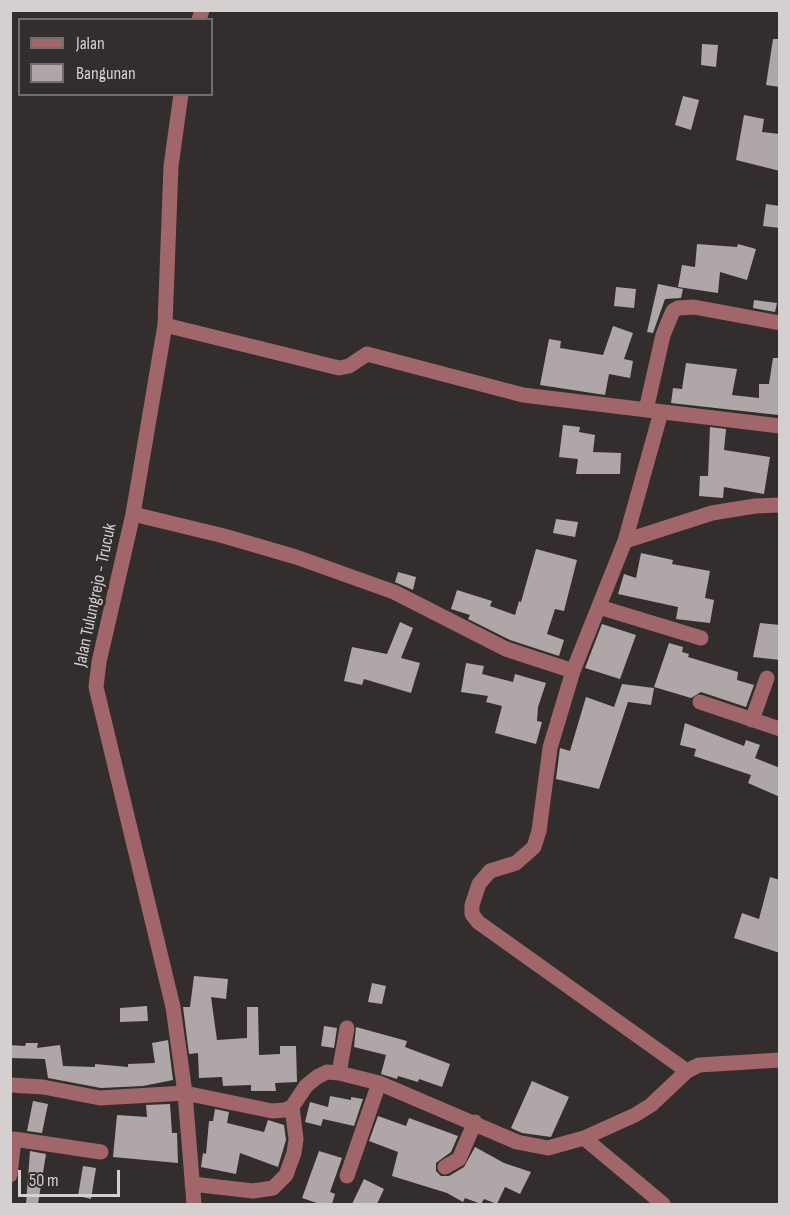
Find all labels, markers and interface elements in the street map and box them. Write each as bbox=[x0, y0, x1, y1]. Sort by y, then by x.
legend bbox=[18, 18, 213, 96]
text: Jalan bbox=[76, 33, 105, 54]
text: Bangunan bbox=[76, 63, 136, 84]
street label: Jalan Tulungrejo - Trucuk bbox=[70, 521, 122, 669]
scale bar bbox=[21, 1158, 123, 1196]
text: 50 m bbox=[29, 1170, 59, 1191]

